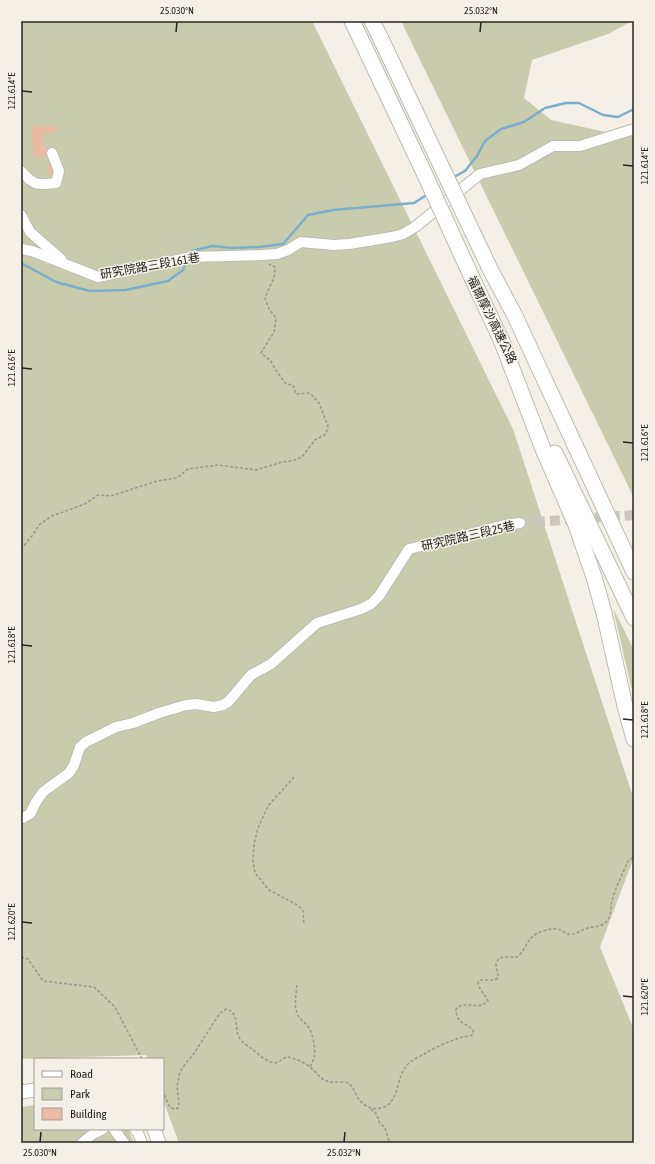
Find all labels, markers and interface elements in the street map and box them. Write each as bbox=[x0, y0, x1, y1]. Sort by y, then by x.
text: 25.030°N bbox=[160, 5, 194, 16]
text: 25.032°N bbox=[464, 5, 498, 16]
text: 121.614°E bbox=[6, 72, 17, 110]
text: 121.614°E bbox=[639, 147, 650, 185]
street label: 研究院路三段161巷 bbox=[99, 250, 201, 282]
street label: 福爾摩沙高速公路 bbox=[465, 274, 519, 366]
text: 121.616°E bbox=[6, 349, 17, 387]
text: 121.616°E bbox=[639, 424, 650, 462]
street label: 研究院路三段25巷 bbox=[420, 518, 516, 554]
text: 121.618°E bbox=[6, 626, 17, 664]
text: 121.618°E bbox=[639, 701, 650, 739]
text: 121.620°E bbox=[6, 903, 17, 941]
text: 121.620°E bbox=[639, 978, 650, 1016]
legend bbox=[34, 1058, 164, 1130]
text: Road bbox=[70, 1067, 93, 1081]
text: Park bbox=[70, 1087, 91, 1101]
text: Building bbox=[70, 1107, 108, 1121]
text: 25.030°N bbox=[23, 1147, 57, 1158]
text: 25.032°N bbox=[327, 1147, 361, 1158]

